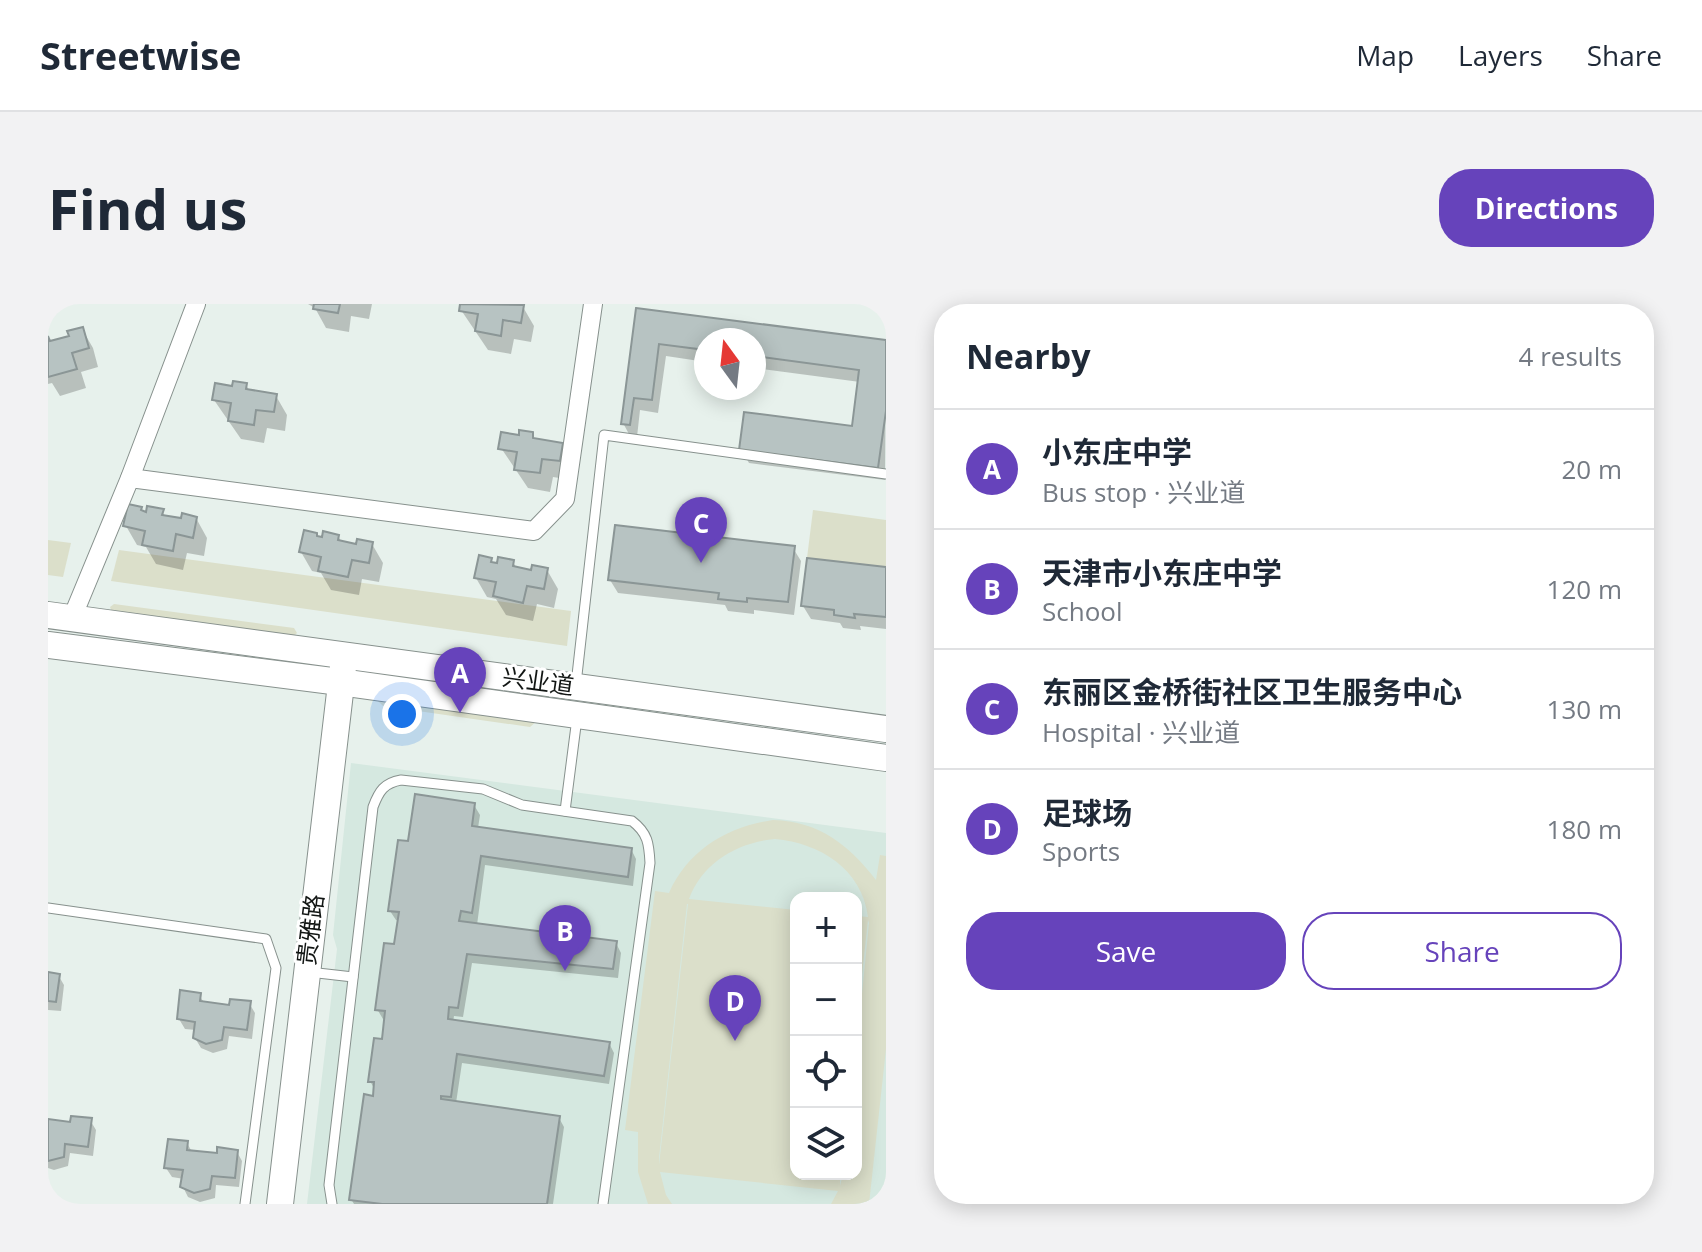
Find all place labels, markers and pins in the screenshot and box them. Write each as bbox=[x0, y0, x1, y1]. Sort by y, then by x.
pin: C bbox=[675, 497, 727, 563]
pin: A bbox=[434, 647, 486, 713]
pin: B bbox=[539, 905, 591, 971]
pin: D bbox=[709, 975, 761, 1041]

